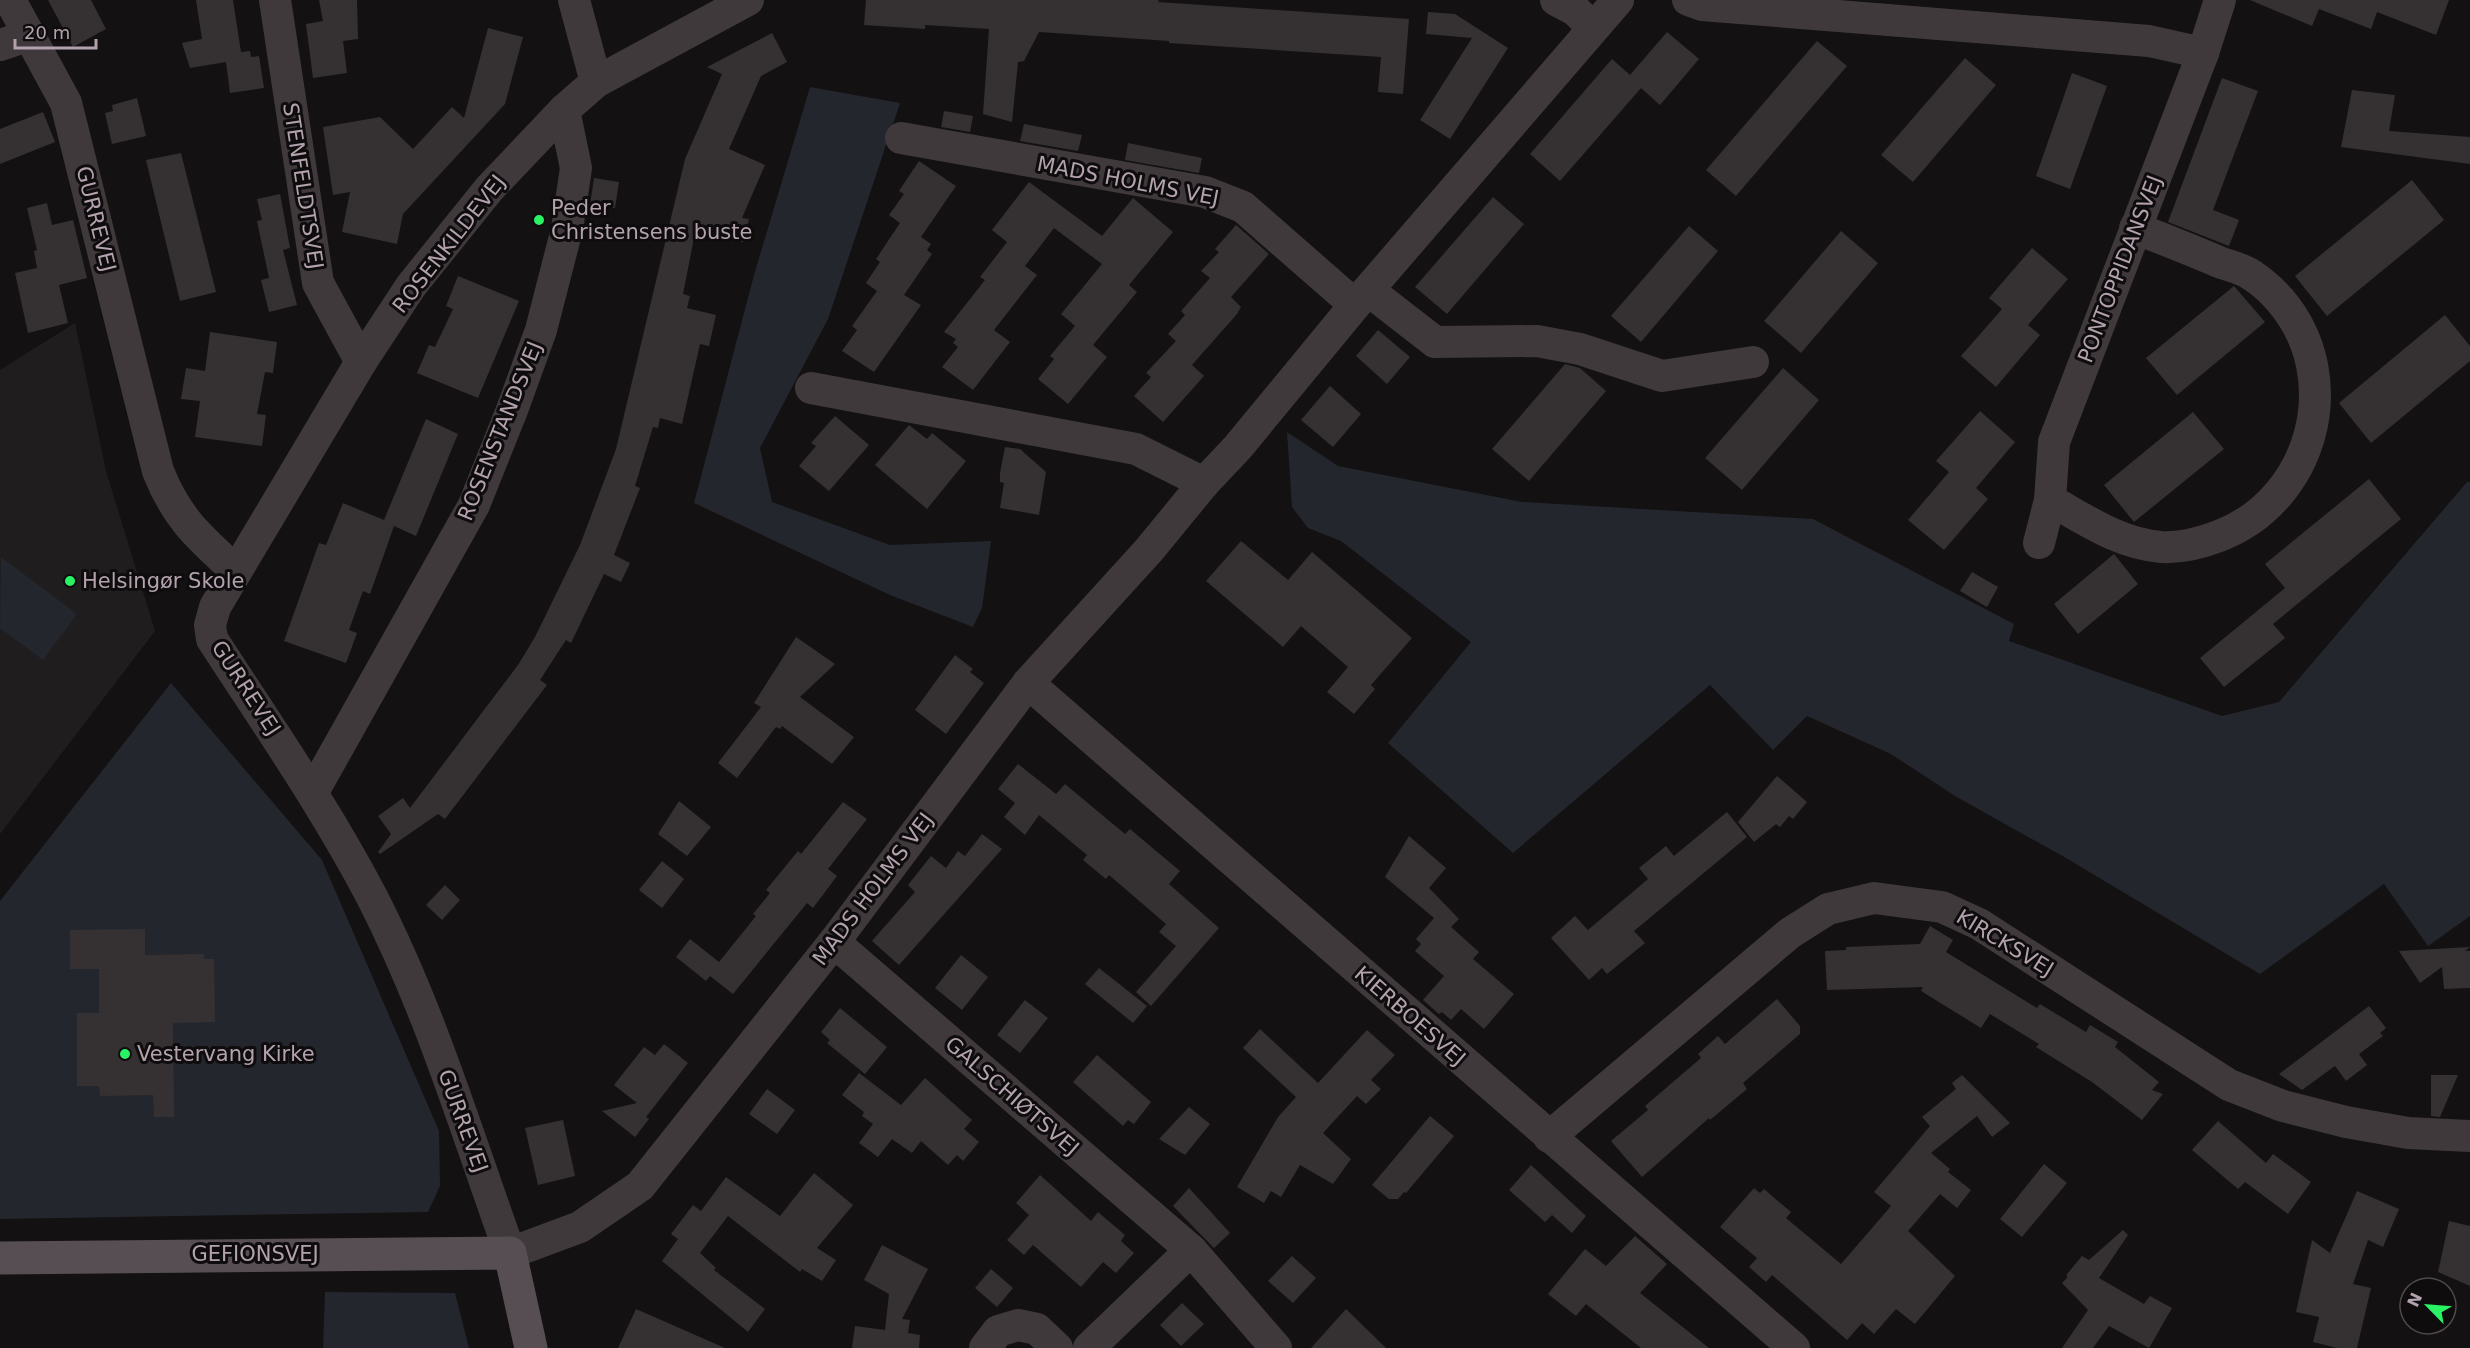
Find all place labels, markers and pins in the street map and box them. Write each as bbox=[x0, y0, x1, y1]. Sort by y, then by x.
place label: Peder Christensens buste bbox=[551, 196, 752, 244]
marker: Peder Christensens buste bbox=[532, 213, 546, 227]
place label: Helsingør Skole bbox=[82, 569, 244, 593]
marker: Helsingør Skole bbox=[63, 574, 77, 588]
place label: Vestervang Kirke bbox=[137, 1042, 315, 1066]
marker: Vestervang Kirke bbox=[118, 1047, 132, 1061]

